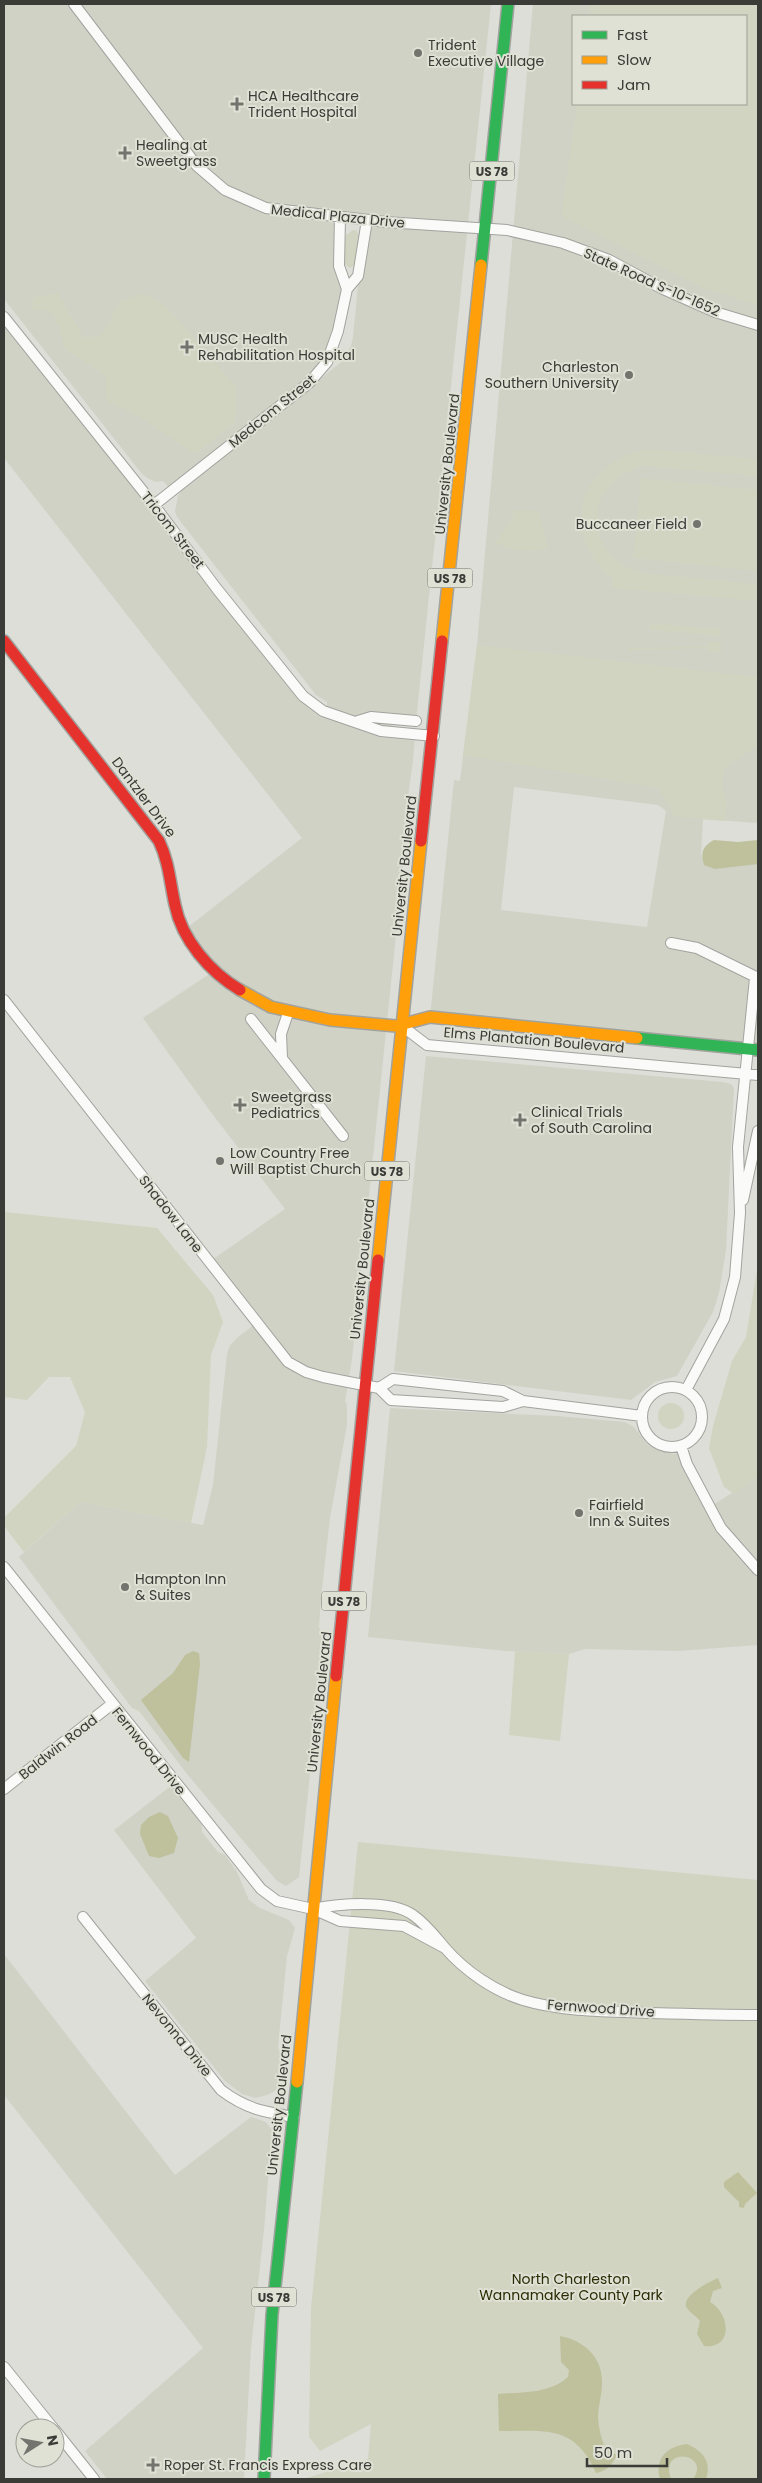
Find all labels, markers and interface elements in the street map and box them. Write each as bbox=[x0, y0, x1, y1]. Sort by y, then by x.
legend bbox=[572, 15, 747, 105]
text: Fast bbox=[617, 24, 648, 45]
place label: Trident Executive Village bbox=[428, 35, 545, 71]
marker: Trident Executive Village bbox=[412, 47, 424, 59]
text: Slow bbox=[617, 49, 652, 70]
text: Jam bbox=[617, 74, 651, 95]
place label: HCA Healthcare Trident Hospital bbox=[248, 86, 359, 122]
marker: HCA Healthcare Trident Hospital bbox=[230, 97, 244, 111]
place label: Healing at Sweetgrass bbox=[136, 135, 217, 171]
marker: Healing at Sweetgrass bbox=[118, 146, 132, 160]
road number: US 78 bbox=[470, 162, 514, 180]
street label: Medical Plaza Drive bbox=[270, 199, 406, 233]
street label: State Road S-10-1652 bbox=[581, 243, 723, 321]
place label: MUSC Health Rehabilitation Hospital bbox=[198, 329, 355, 365]
marker: MUSC Health Rehabilitation Hospital bbox=[180, 340, 194, 354]
place label: Charleston Southern University bbox=[485, 357, 619, 393]
marker: Charleston Southern University bbox=[623, 369, 635, 381]
street label: Medcom Street bbox=[224, 370, 320, 452]
street label: University Boulevard bbox=[430, 392, 464, 536]
street label: Tricom Street bbox=[137, 487, 209, 573]
place label: Buccaneer Field bbox=[576, 514, 687, 534]
marker: Buccaneer Field bbox=[691, 518, 703, 530]
road number: US 78 bbox=[428, 568, 472, 588]
street label: Dantzler Drive bbox=[107, 753, 181, 842]
street label: University Boulevard bbox=[387, 794, 421, 938]
street label: Elms Plantation Boulevard bbox=[443, 1022, 625, 1058]
place label: Sweetgrass Pediatrics bbox=[251, 1087, 332, 1123]
marker: Sweetgrass Pediatrics bbox=[233, 1098, 247, 1112]
place label: Clinical Trials of South Carolina bbox=[531, 1102, 652, 1138]
marker: Clinical Trials of South Carolina bbox=[513, 1113, 527, 1127]
place label: Low Country Free Will Baptist Church bbox=[230, 1143, 361, 1179]
marker: Low Country Free Will Baptist Church bbox=[214, 1155, 226, 1167]
road number: US 78 bbox=[364, 1162, 410, 1180]
street label: Shadow Lane bbox=[134, 1171, 208, 1257]
street label: University Boulevard bbox=[345, 1197, 379, 1341]
place label: Fairfield Inn & Suites bbox=[589, 1495, 670, 1531]
marker: Fairfield Inn & Suites bbox=[573, 1507, 585, 1519]
place label: Hampton Inn & Suites bbox=[135, 1569, 226, 1605]
marker: Hampton Inn & Suites bbox=[119, 1581, 131, 1593]
road number: US 78 bbox=[322, 1592, 366, 1610]
street label: University Boulevard bbox=[302, 1630, 336, 1774]
street label: Fernwood Drive bbox=[107, 1703, 191, 1799]
street label: Baldwin Road bbox=[14, 1710, 102, 1784]
street label: Nevonna Drive bbox=[137, 1989, 217, 2081]
street label: Fernwood Drive bbox=[547, 1994, 656, 2022]
street label: University Boulevard bbox=[262, 2033, 296, 2177]
park label: North Charleston Wannamaker County Park bbox=[479, 2269, 664, 2305]
road number: US 78 bbox=[252, 2288, 296, 2306]
north arrow bbox=[15, 2418, 65, 2468]
text: N bbox=[42, 2433, 64, 2448]
scale bar bbox=[587, 2436, 667, 2468]
text: 50 m bbox=[594, 2442, 632, 2463]
place label: Roper St. Francis Express Care bbox=[164, 2455, 372, 2475]
marker: Roper St. Francis Express Care bbox=[146, 2458, 160, 2472]

